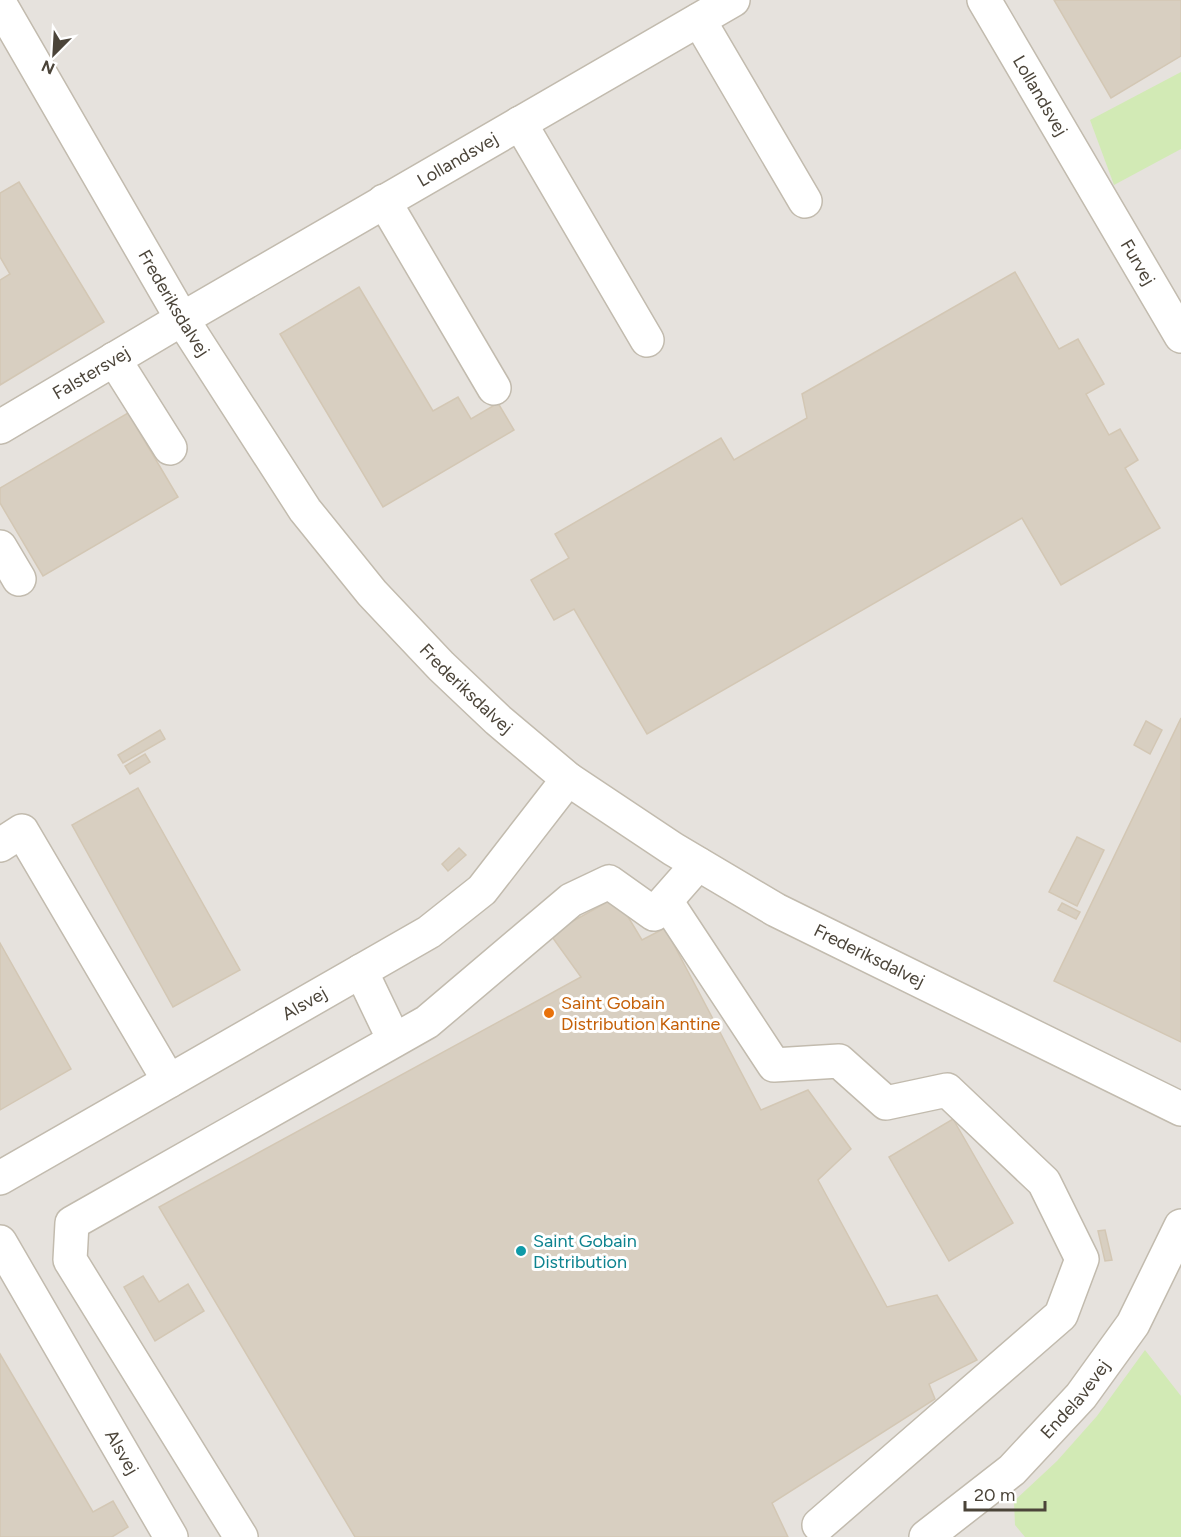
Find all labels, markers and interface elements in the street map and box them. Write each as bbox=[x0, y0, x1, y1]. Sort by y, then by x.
north arrow bbox=[24, 24, 84, 84]
street label: Lollandsvej bbox=[1008, 51, 1072, 140]
text: N bbox=[39, 56, 58, 78]
street label: Lollandsvej bbox=[413, 127, 502, 191]
street label: Furvej bbox=[1116, 235, 1160, 289]
street label: Frederiksdalvej bbox=[133, 246, 214, 361]
street label: Falstersvej bbox=[49, 341, 134, 404]
street label: Frederiksdalvej bbox=[415, 639, 517, 739]
street label: Frederiksdalvej bbox=[810, 919, 928, 992]
street label: Alsvej bbox=[278, 982, 331, 1025]
place label: Saint Gobain Distribution Kantine bbox=[561, 992, 721, 1035]
marker: Saint Gobain Distribution Kantine bbox=[542, 1006, 556, 1020]
place label: Saint Gobain Distribution bbox=[533, 1230, 637, 1273]
marker: Saint Gobain Distribution bbox=[514, 1244, 528, 1258]
street label: Endelavevej bbox=[1036, 1355, 1115, 1443]
street label: Alsvej bbox=[100, 1426, 144, 1479]
scale bar bbox=[965, 1474, 1044, 1512]
text: 20 m bbox=[974, 1484, 1015, 1506]

